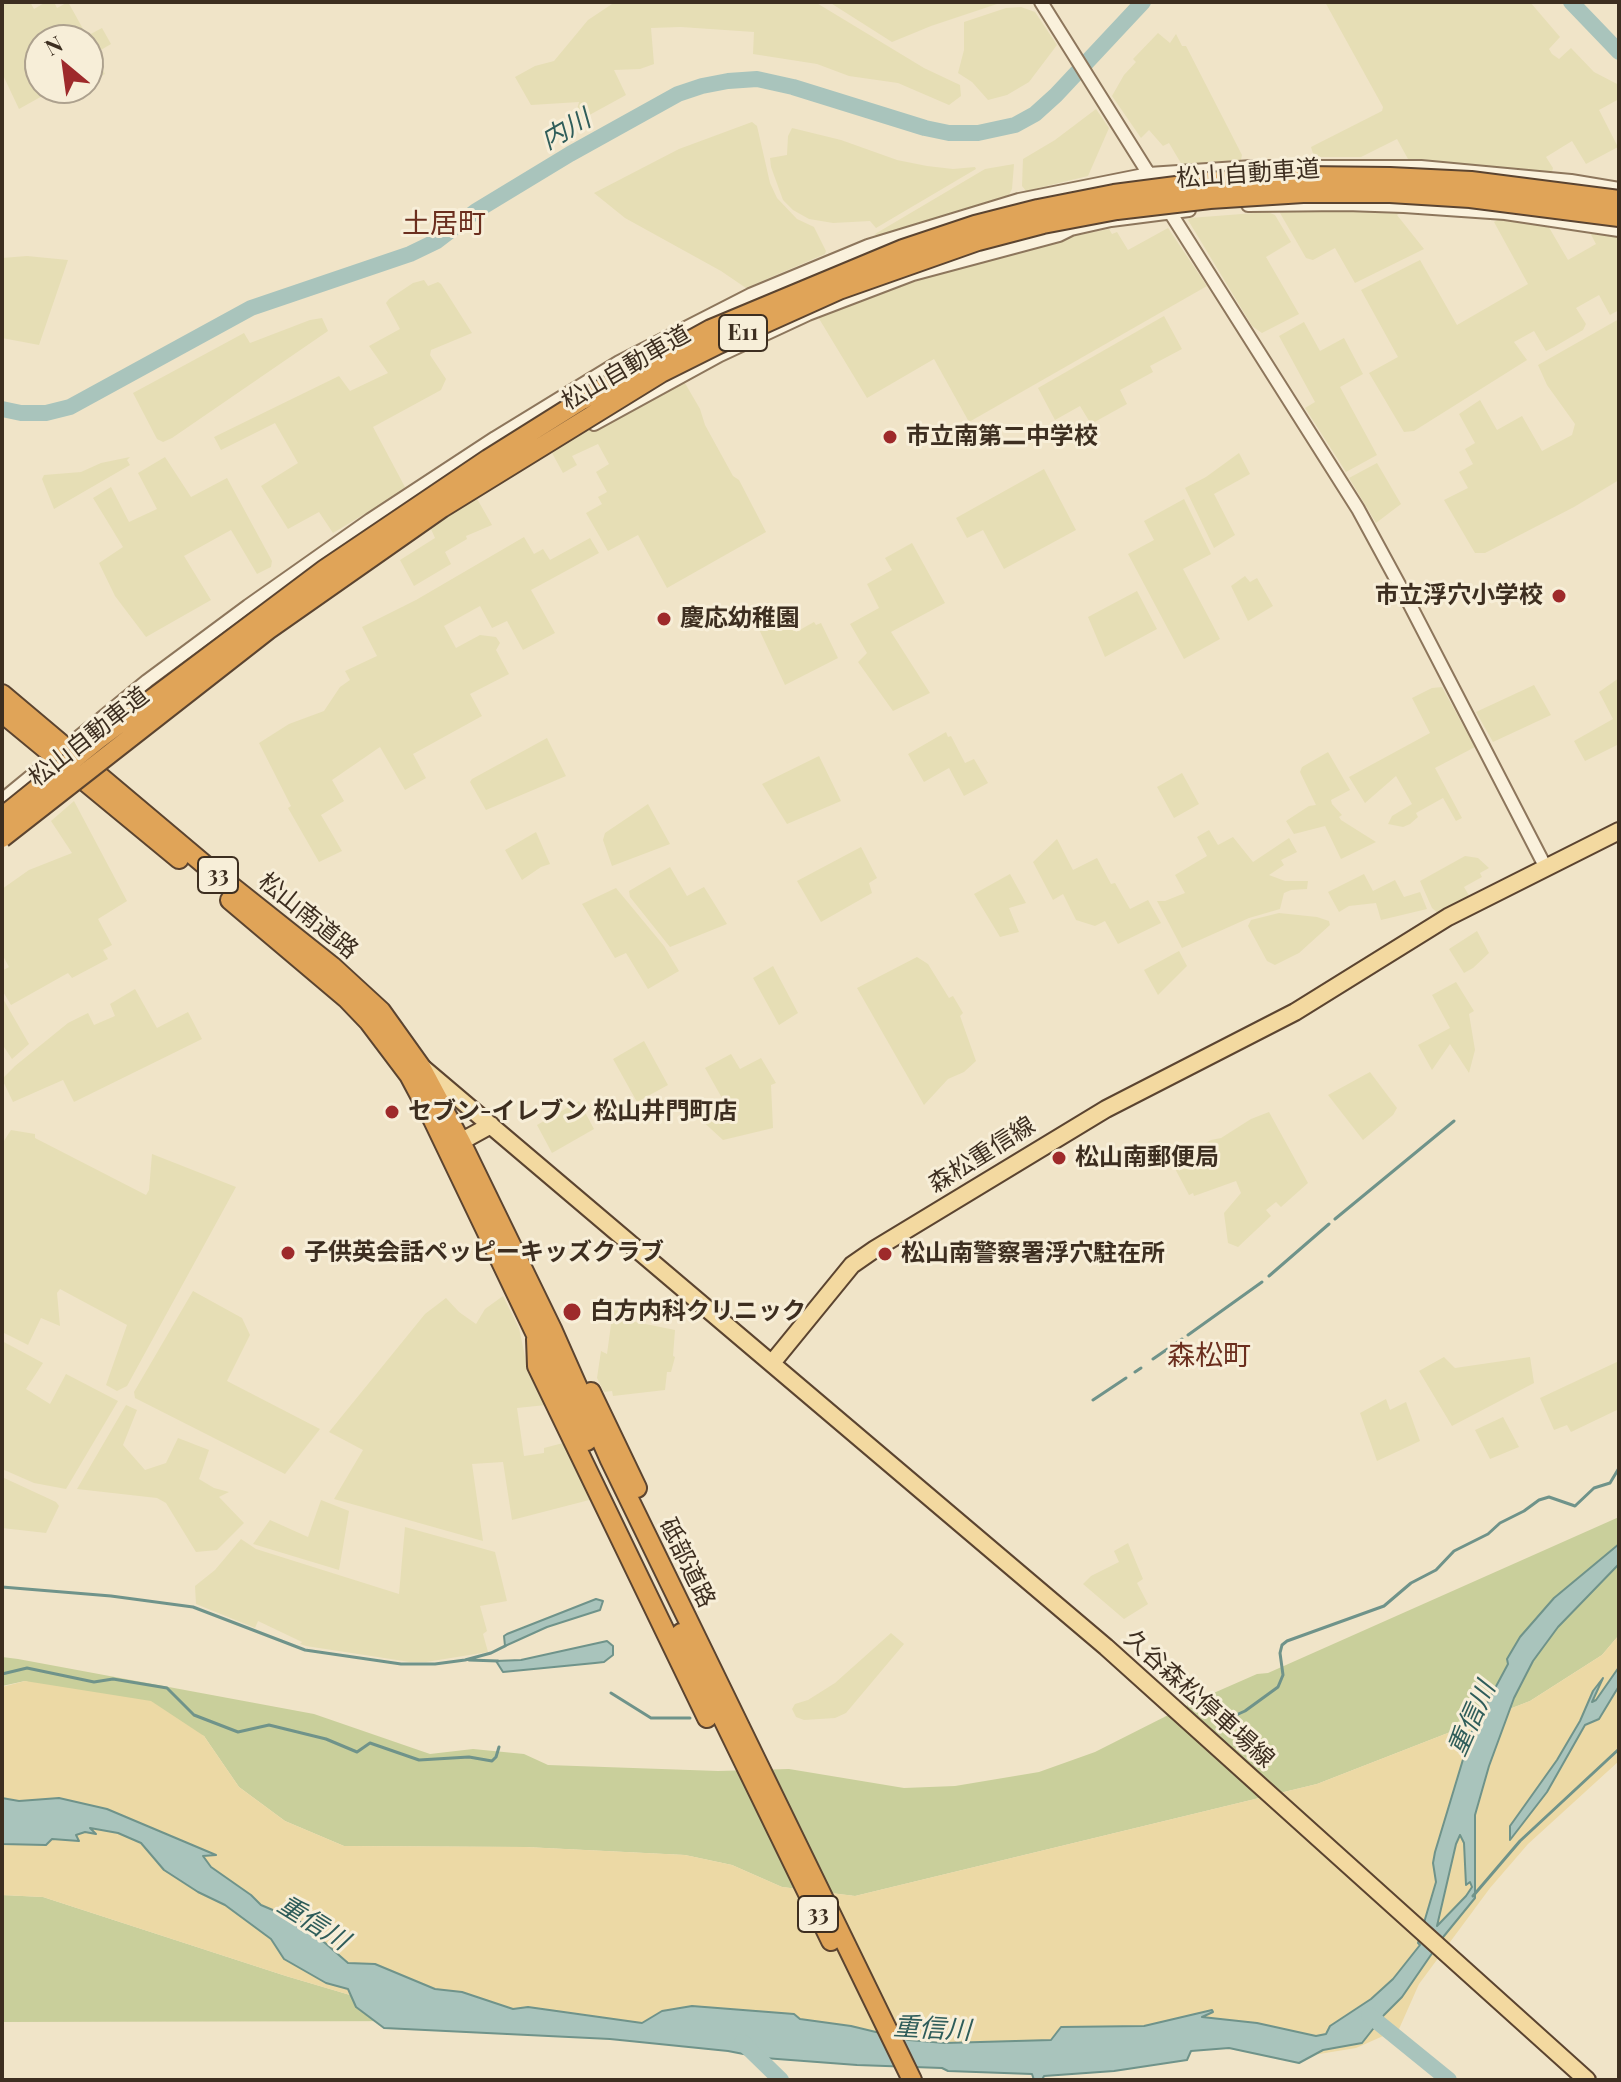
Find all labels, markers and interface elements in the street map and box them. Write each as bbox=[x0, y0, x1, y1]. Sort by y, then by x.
north arrow bbox=[24, 24, 104, 104]
text: N bbox=[39, 28, 68, 62]
water label: 内川 bbox=[536, 103, 596, 157]
street label: 松山自動車道 bbox=[1175, 155, 1321, 193]
district label: 土居町 bbox=[402, 207, 486, 241]
road number: E11 bbox=[719, 315, 767, 351]
street label: 松山自動車道 bbox=[556, 320, 696, 416]
place label: 市立南第二中学校 bbox=[906, 423, 1098, 451]
marker: 市立南第二中学校 bbox=[881, 428, 899, 446]
place label: 市立浮穴小学校 bbox=[1375, 582, 1543, 610]
marker: 市立浮穴小学校 bbox=[1550, 587, 1568, 605]
place label: 慶応幼稚園 bbox=[680, 605, 800, 633]
marker: 慶応幼稚園 bbox=[655, 610, 673, 628]
street label: 松山自動車道 bbox=[23, 681, 155, 793]
road number: 33 bbox=[198, 857, 238, 893]
street label: 松山南道路 bbox=[252, 867, 364, 965]
place label: セブン-イレブン 松山井門町店 bbox=[408, 1098, 737, 1126]
marker: セブン-イレブン 松山井門町店 bbox=[383, 1103, 401, 1121]
street label: 森松重信線 bbox=[923, 1111, 1041, 1199]
place label: 松山南郵便局 bbox=[1075, 1144, 1219, 1172]
marker: 松山南郵便局 bbox=[1050, 1149, 1068, 1167]
place label: 子供英会話ペッピーキッズクラブ bbox=[304, 1239, 664, 1267]
place label: 松山南警察署浮穴駐在所 bbox=[901, 1240, 1165, 1268]
marker: 子供英会話ペッピーキッズクラブ bbox=[279, 1244, 297, 1262]
marker: 松山南警察署浮穴駐在所 bbox=[876, 1245, 894, 1263]
place label: 白方内科クリニック bbox=[590, 1298, 806, 1326]
marker: 白方内科クリニック bbox=[561, 1301, 583, 1323]
district label: 森松町 bbox=[1167, 1339, 1251, 1373]
street label: 砥部道路 bbox=[653, 1514, 721, 1612]
street label: 久谷森松停車場線 bbox=[1118, 1624, 1280, 1774]
water label: 重信川 bbox=[1442, 1677, 1502, 1761]
water label: 重信川 bbox=[272, 1889, 354, 1957]
road number: 33 bbox=[798, 1896, 838, 1932]
water label: 重信川 bbox=[892, 2011, 972, 2047]

